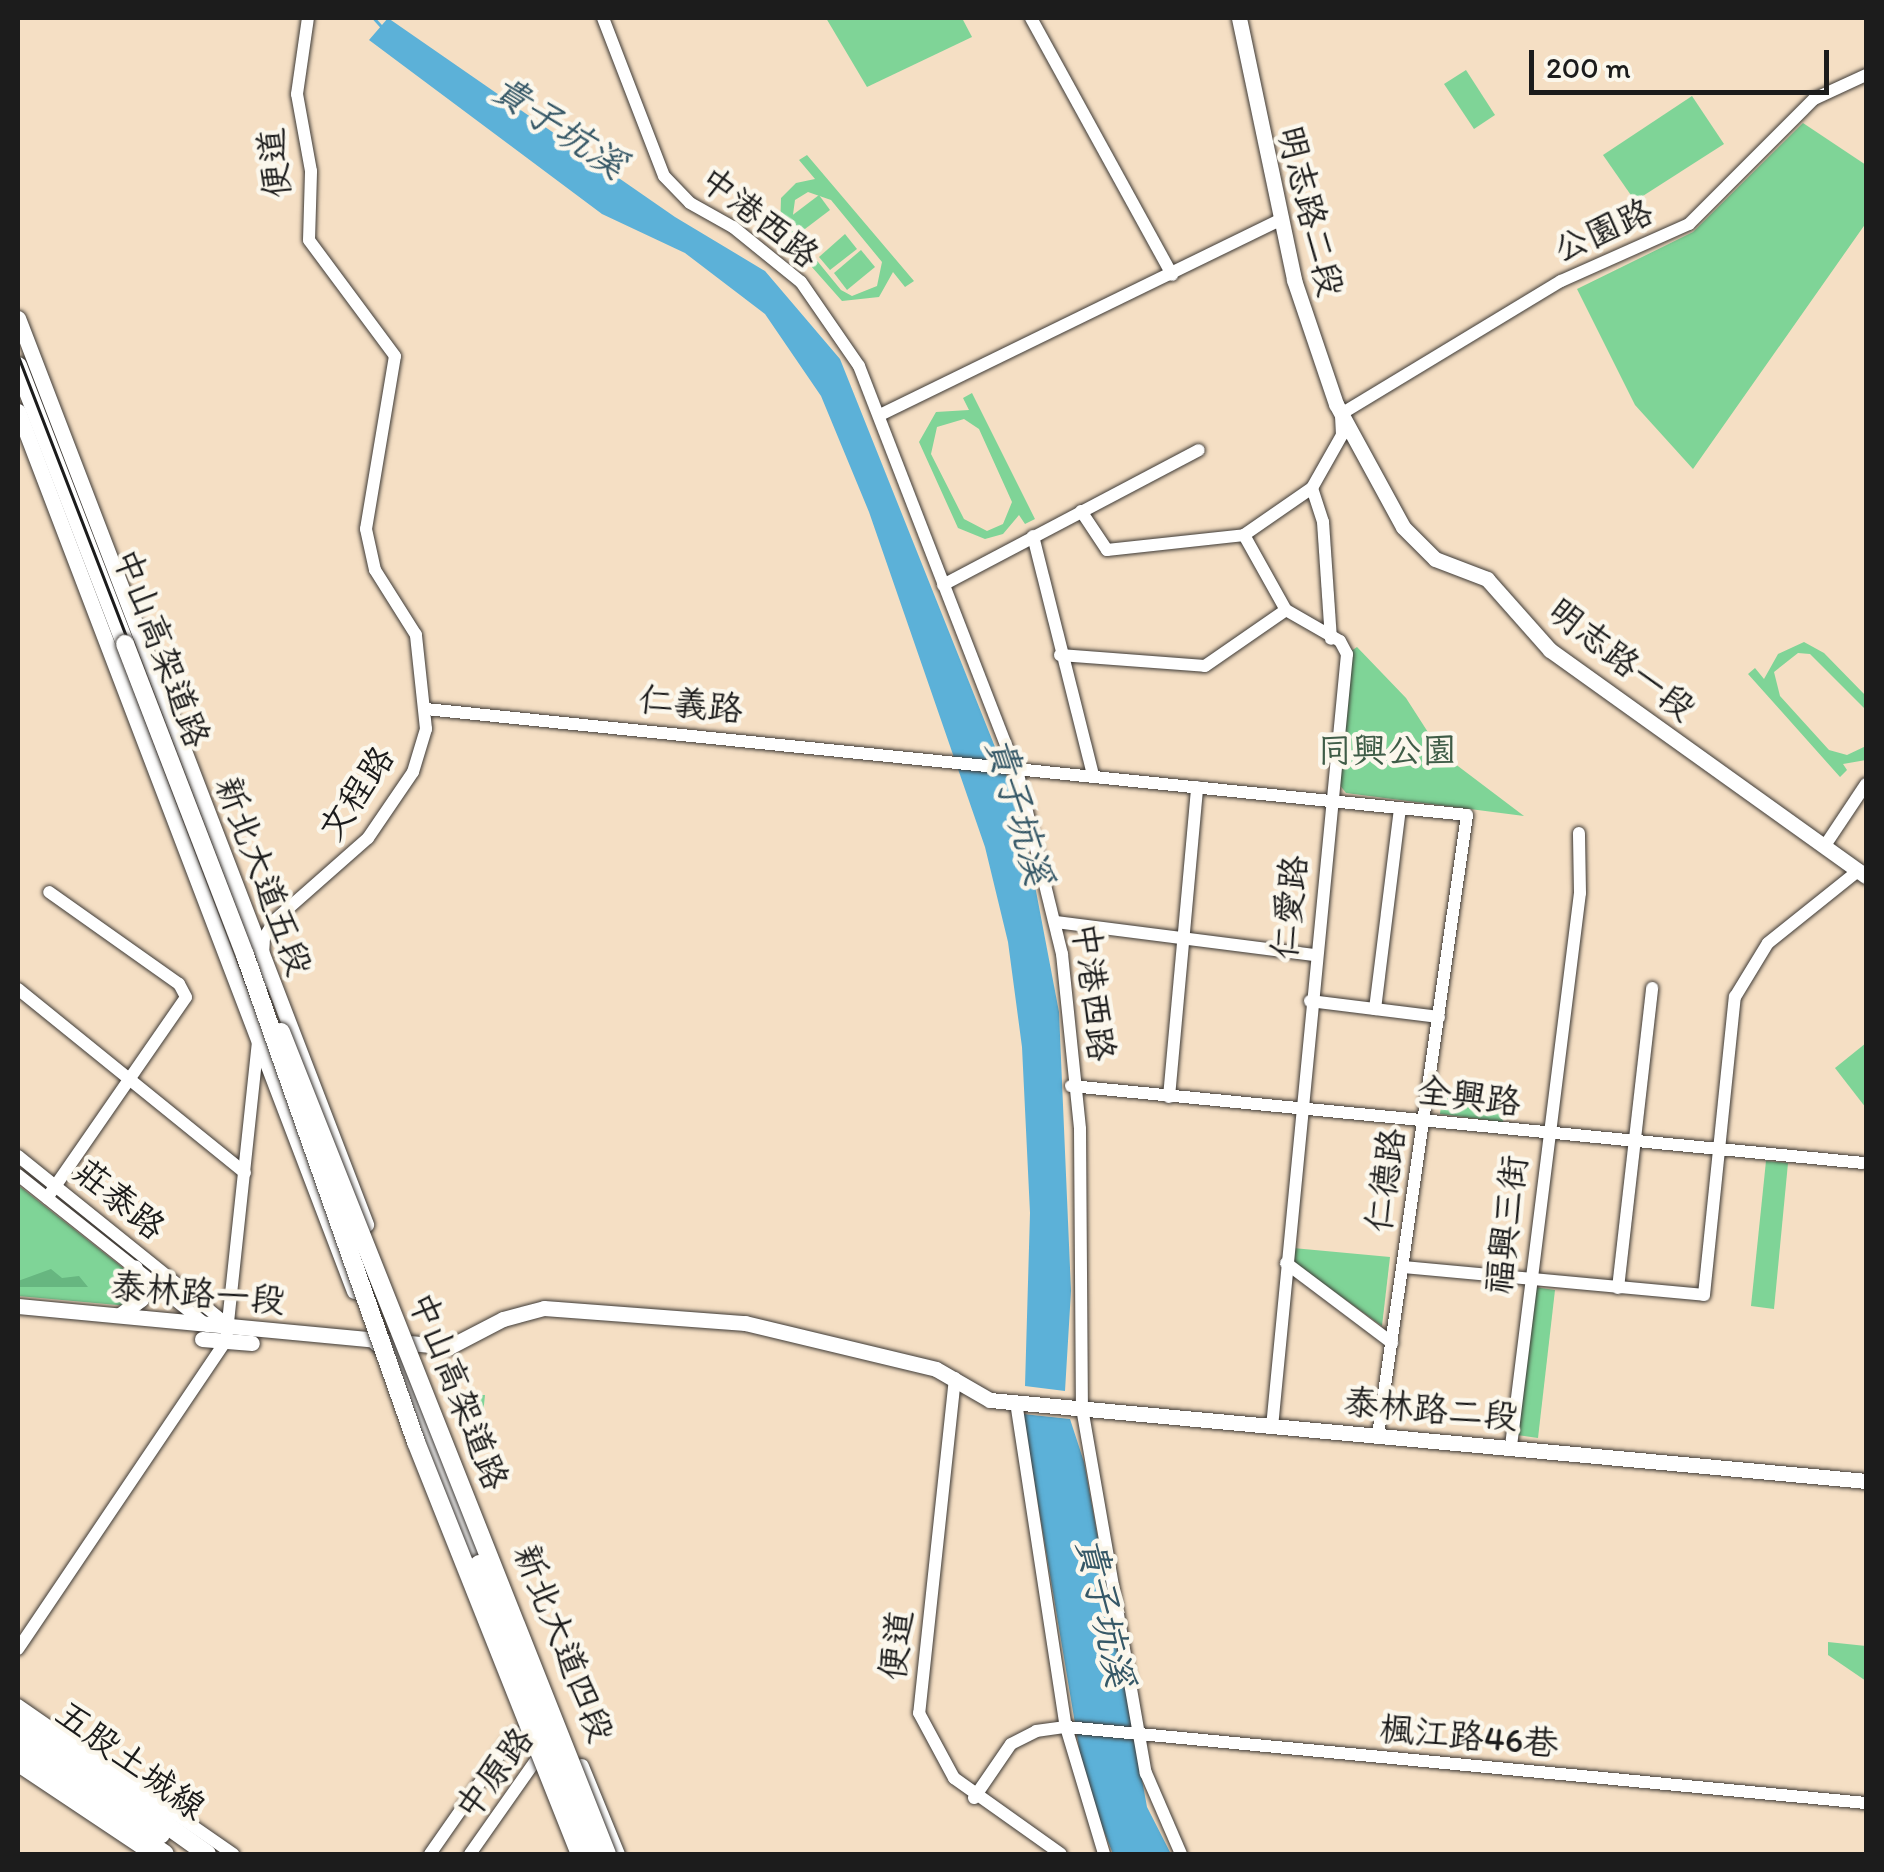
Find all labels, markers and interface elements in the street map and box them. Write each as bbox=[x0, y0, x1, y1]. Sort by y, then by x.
scale bar bbox=[1534, 30, 1834, 92]
text: 200 m bbox=[1546, 49, 1631, 86]
water label: 貴子坑溪 bbox=[483, 66, 635, 188]
street label: 明志路二段 bbox=[1269, 121, 1353, 301]
street label: 便道 bbox=[249, 126, 299, 200]
street label: 中港西路 bbox=[692, 157, 828, 277]
street label: 公園路 bbox=[1546, 189, 1660, 271]
street label: 中山高架道路 bbox=[105, 542, 219, 754]
street label: 明志路一段 bbox=[1540, 589, 1704, 729]
street label: 仁義路 bbox=[637, 678, 745, 730]
park label: 同興公園 bbox=[1317, 729, 1457, 771]
water label: 貴子坑溪 bbox=[976, 732, 1062, 890]
street label: 文程路 bbox=[309, 738, 403, 848]
street label: 新北大道五段 bbox=[207, 770, 321, 982]
street label: 仁愛路 bbox=[1263, 853, 1315, 961]
street label: 中港西路 bbox=[1065, 920, 1123, 1064]
street label: 全興路 bbox=[1414, 1069, 1524, 1123]
street label: 仁德路 bbox=[1357, 1125, 1413, 1235]
street label: 莊泰路 bbox=[66, 1150, 174, 1248]
street label: 福興三街 bbox=[1477, 1153, 1535, 1297]
street label: 泰林路一段 bbox=[109, 1264, 287, 1322]
street label: 中山高架道路 bbox=[400, 1286, 518, 1496]
street label: 泰林路二段 bbox=[1342, 1380, 1520, 1438]
water label: 貴子坑溪 bbox=[1067, 1533, 1143, 1691]
street label: 新北大道四段 bbox=[505, 1538, 623, 1748]
street label: 便道 bbox=[871, 1608, 921, 1682]
street label: 五股土城線 bbox=[48, 1692, 214, 1828]
street label: 楓江路46巷 bbox=[1378, 1707, 1560, 1765]
street label: 中原路 bbox=[446, 1718, 542, 1828]

